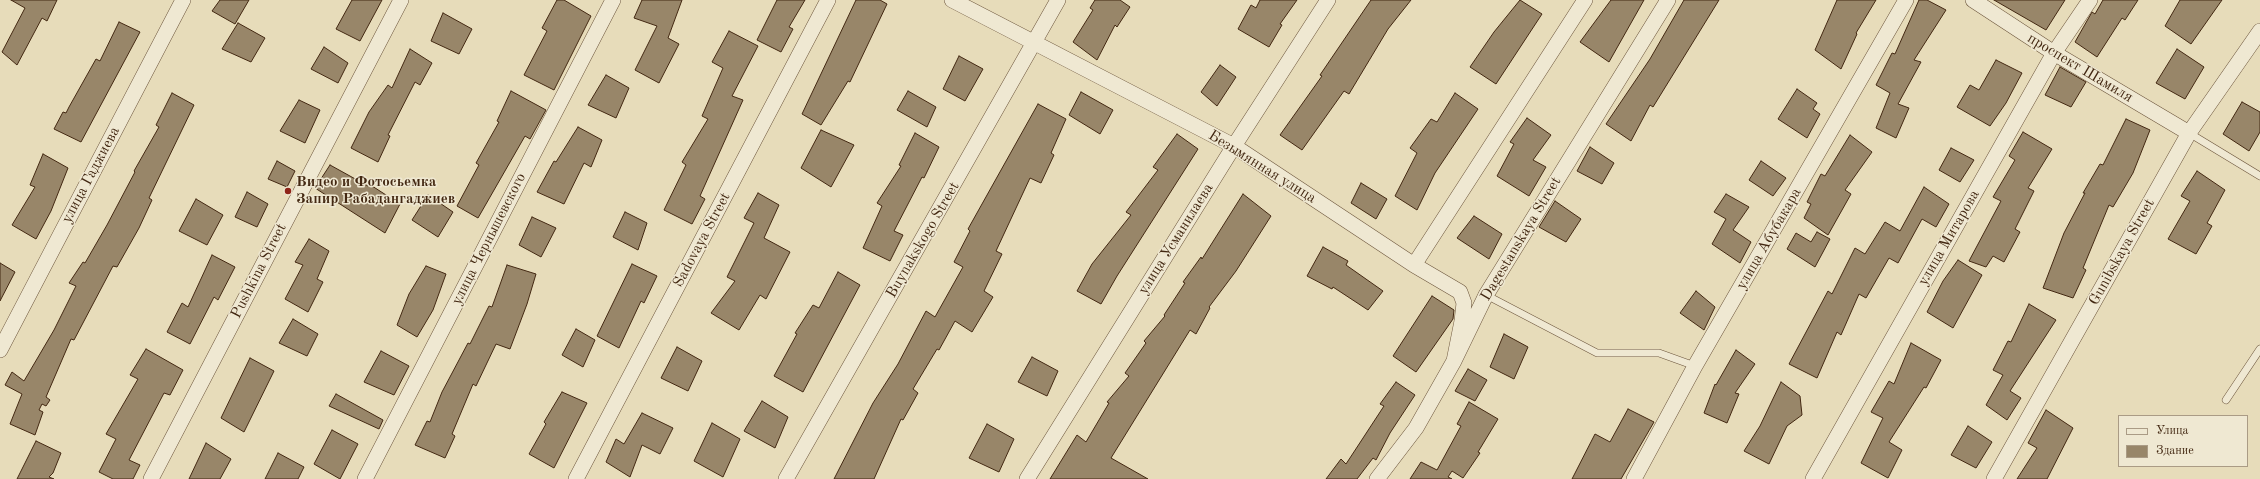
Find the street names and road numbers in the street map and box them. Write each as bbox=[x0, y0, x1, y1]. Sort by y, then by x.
street label: проспект Шамиля bbox=[2024, 29, 2136, 107]
street label: улица Гаджиева bbox=[58, 124, 124, 226]
street label: Безымянная улица bbox=[1205, 127, 1319, 207]
street label: улица Чернышевского bbox=[448, 170, 530, 308]
street label: Dagestanskaya Street bbox=[1477, 174, 1565, 304]
street label: Buynakskogo Street bbox=[882, 179, 964, 301]
street label: улица Усманилаева bbox=[1135, 180, 1217, 298]
street label: улица Абубакара bbox=[1733, 185, 1805, 293]
street label: улица Митарова bbox=[1914, 187, 1984, 289]
street label: Sadovaya Street bbox=[669, 189, 735, 291]
street label: Gunibskaya Street bbox=[2085, 196, 2159, 308]
street label: Pushkina Street bbox=[227, 220, 291, 322]

